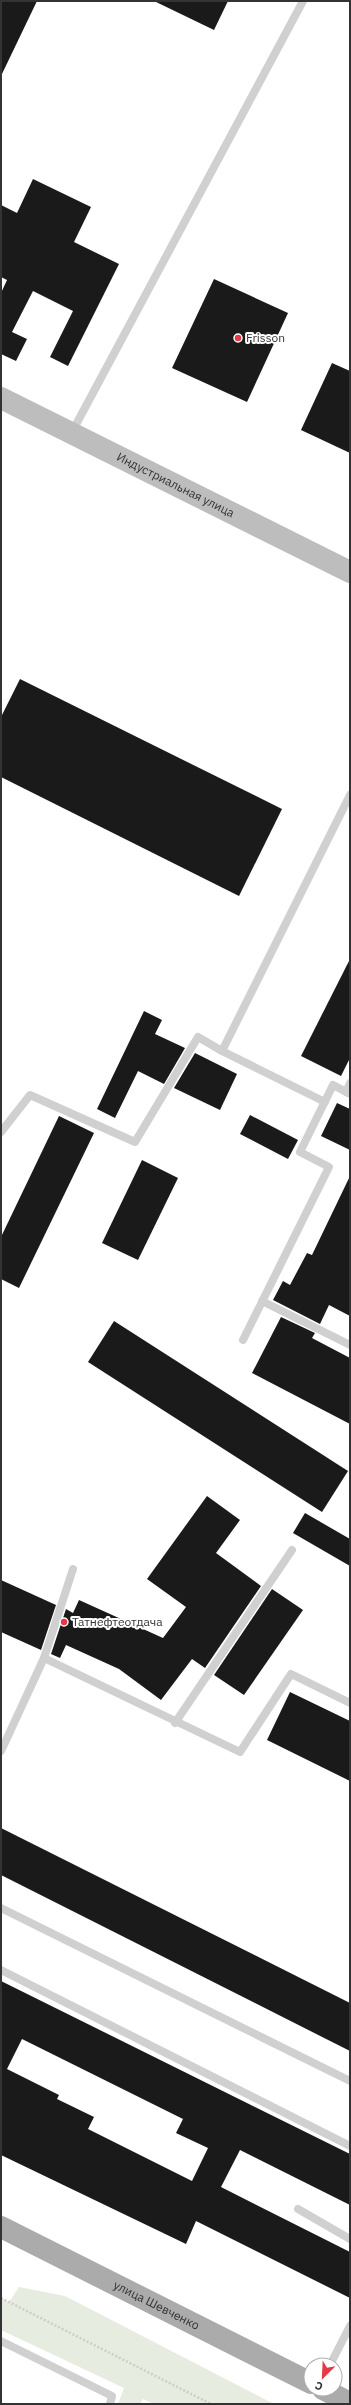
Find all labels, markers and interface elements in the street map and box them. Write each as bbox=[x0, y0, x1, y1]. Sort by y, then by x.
place label: Frisson bbox=[246, 330, 285, 345]
marker: Frisson bbox=[233, 333, 243, 343]
street label: Индустриальная улица bbox=[114, 449, 238, 520]
place label: Татнефтеотдача bbox=[72, 1614, 163, 1629]
marker: Татнефтеотдача bbox=[59, 1617, 69, 1627]
street label: улица Шевченко bbox=[111, 2277, 202, 2333]
north arrow bbox=[303, 2357, 343, 2397]
text: С bbox=[313, 2378, 325, 2394]

